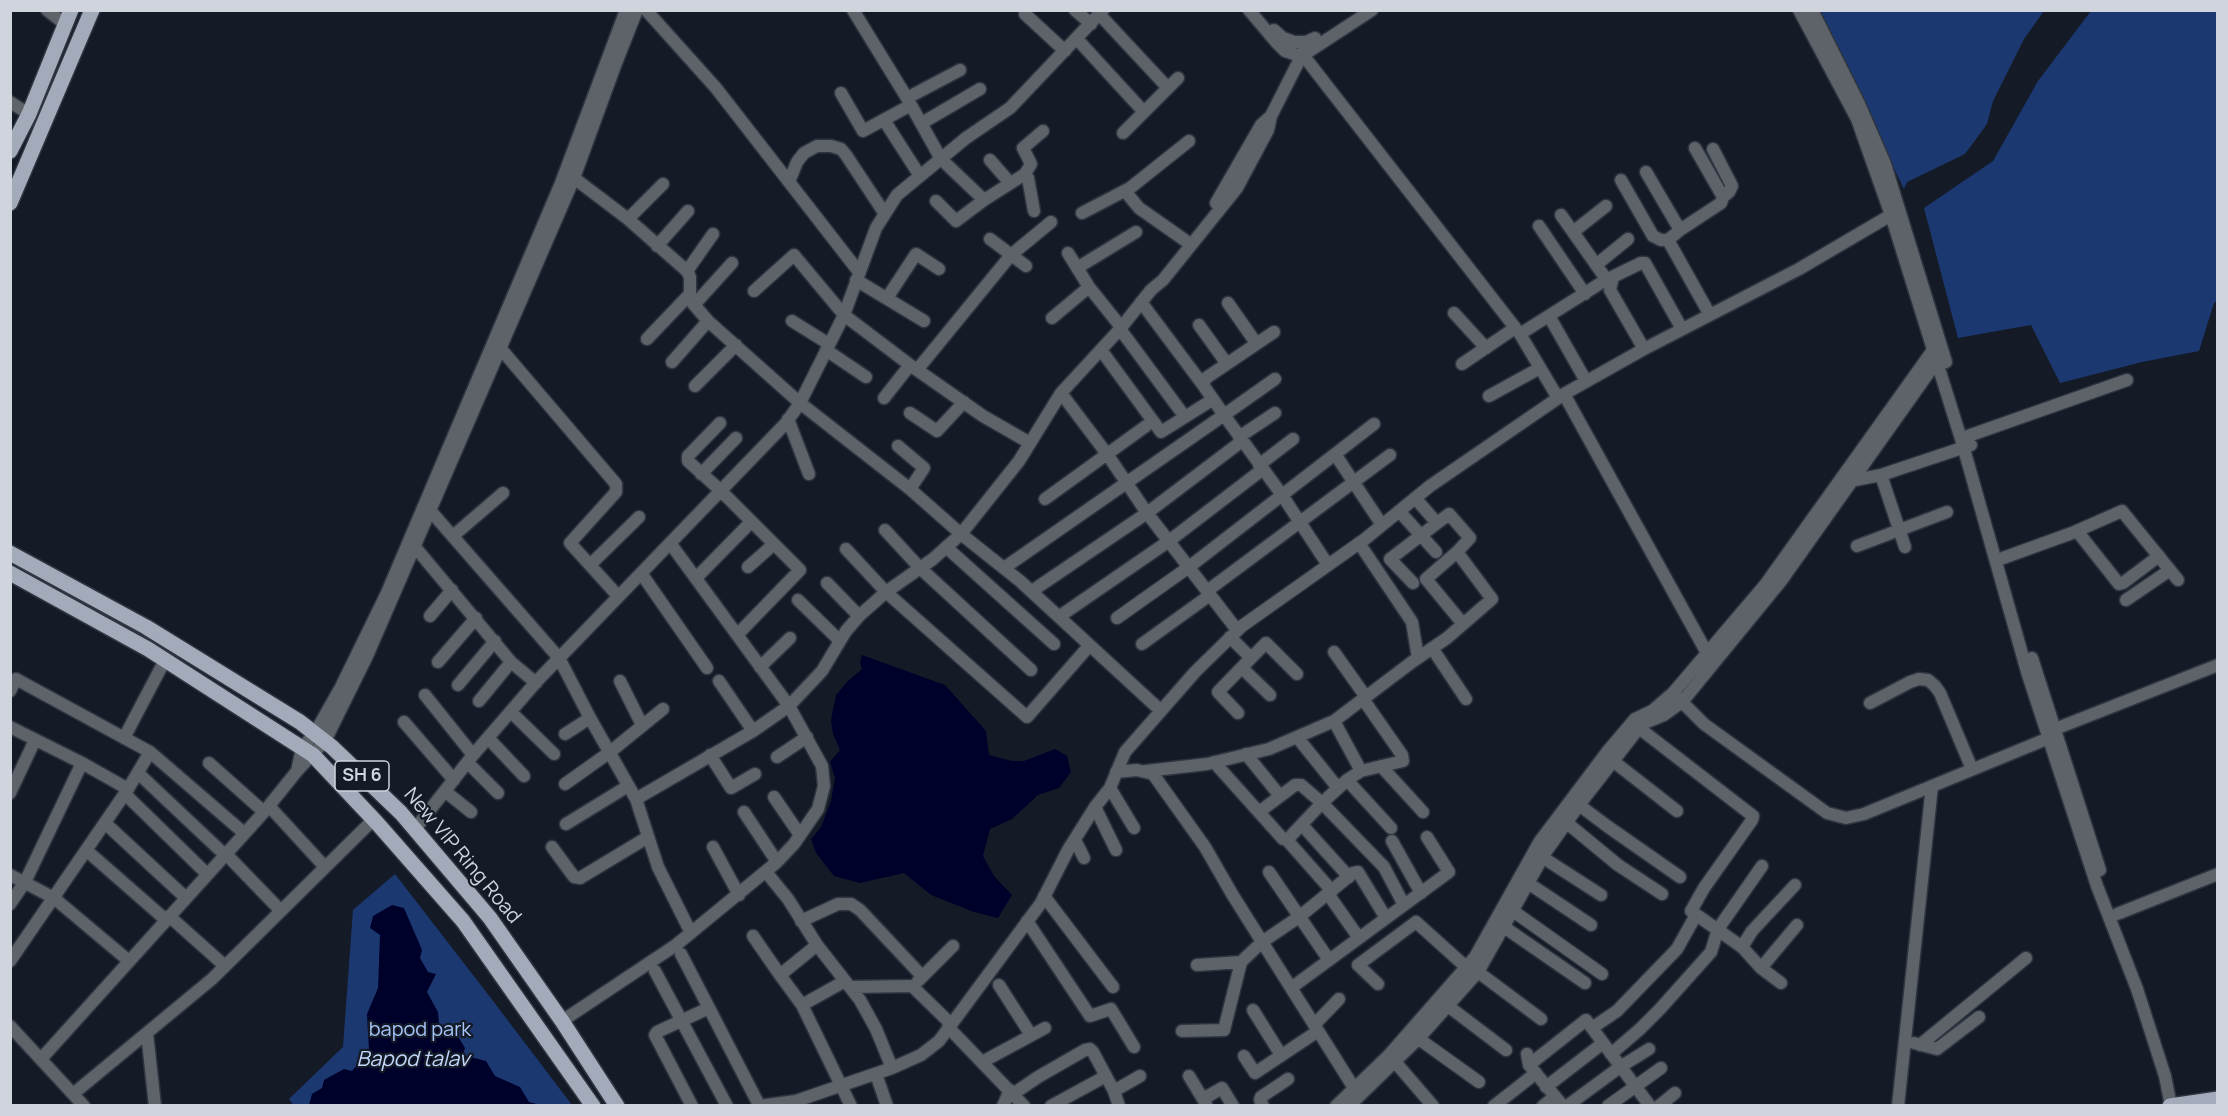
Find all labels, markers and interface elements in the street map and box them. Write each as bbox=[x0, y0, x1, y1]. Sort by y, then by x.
road number: SH 6 bbox=[335, 761, 389, 791]
street label: New VIP Ring Road bbox=[398, 783, 526, 929]
park label: bapod park bbox=[369, 1018, 471, 1042]
water label: Bapod talav bbox=[357, 1047, 469, 1073]

